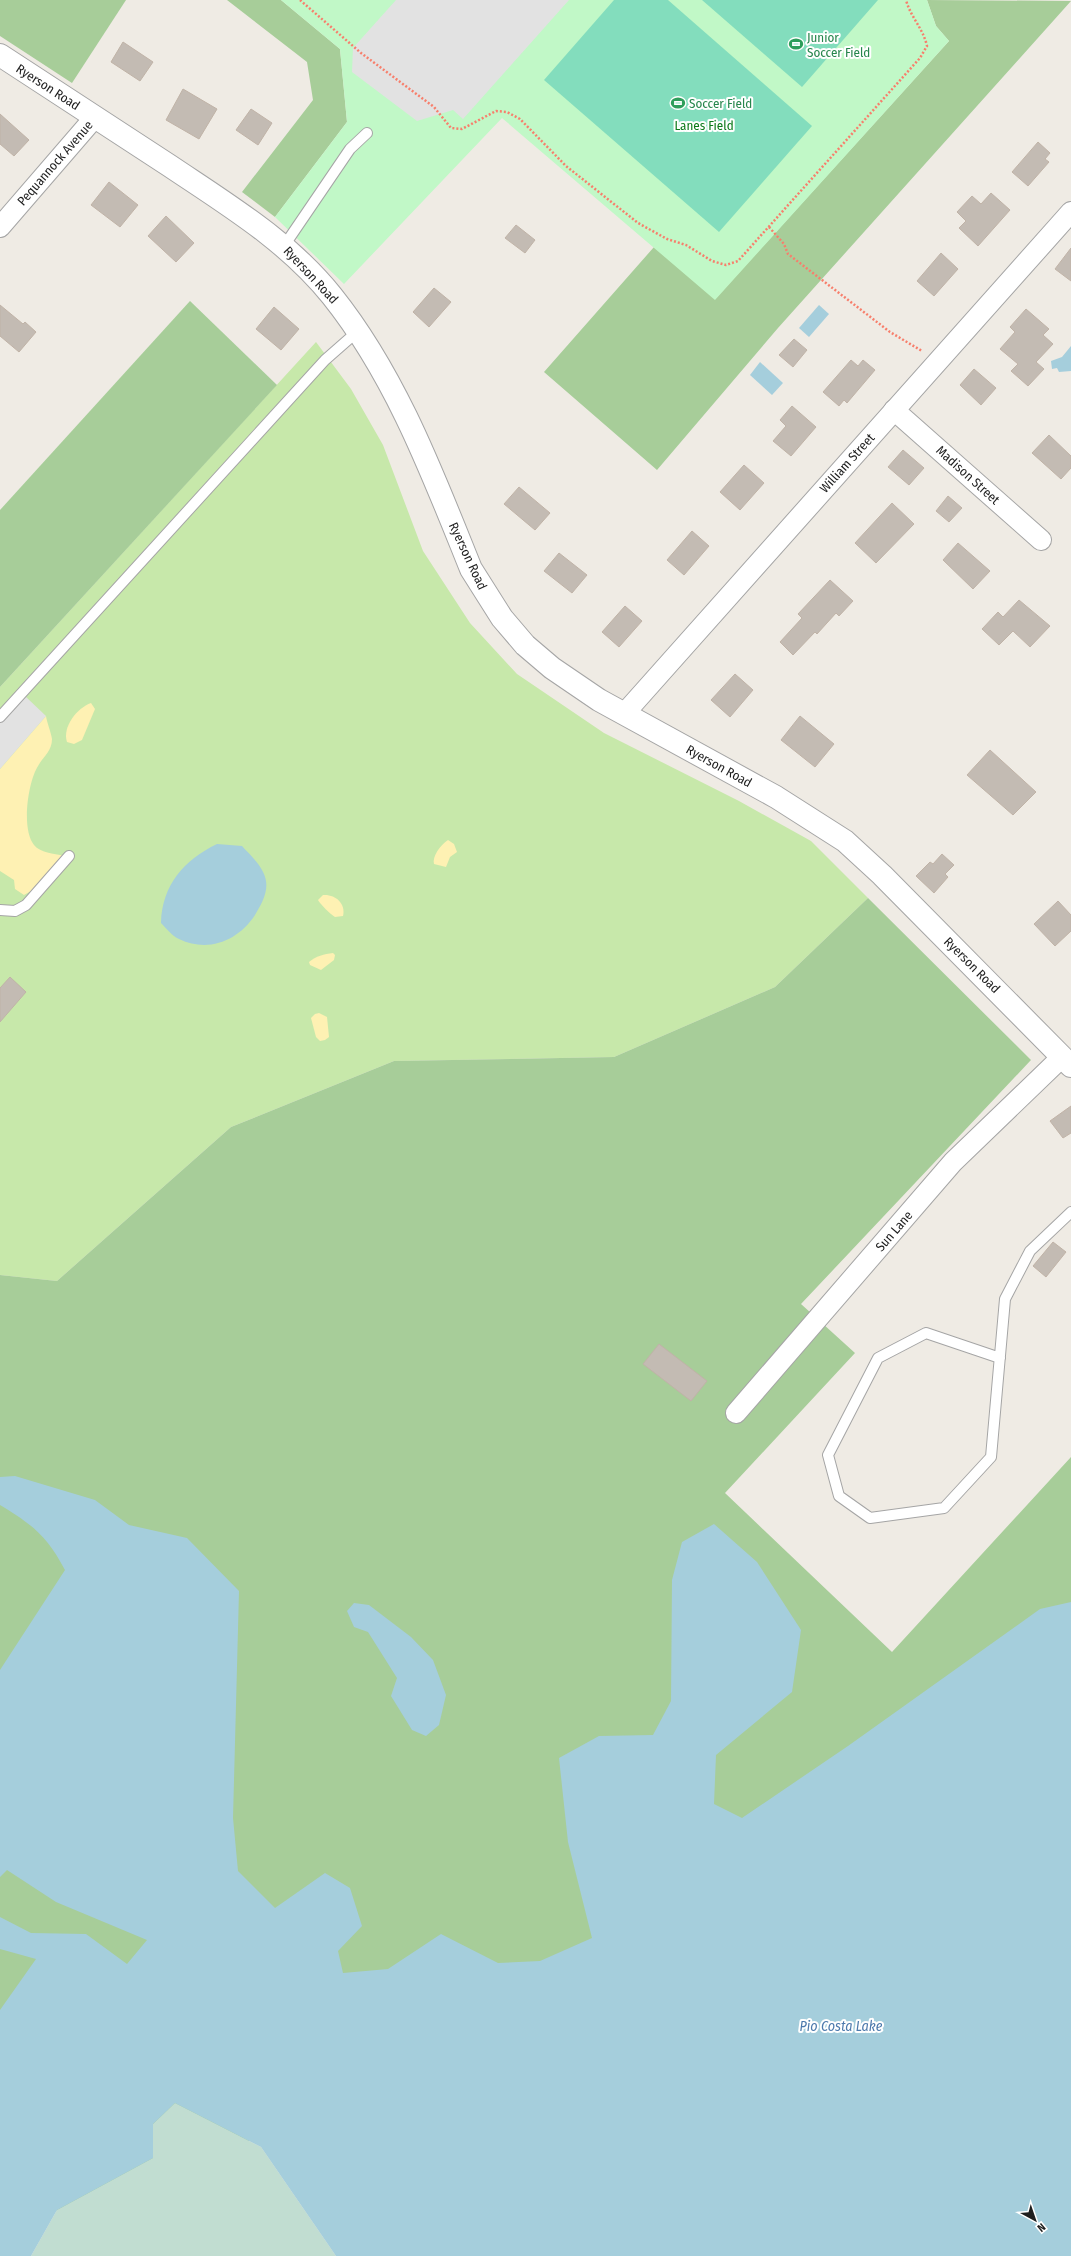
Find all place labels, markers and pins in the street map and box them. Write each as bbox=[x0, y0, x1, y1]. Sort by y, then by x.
place label: Junior Soccer Field bbox=[807, 30, 870, 60]
sports icon: Junior Soccer Field bbox=[788, 36, 804, 52]
sports icon: Soccer Field bbox=[670, 95, 686, 111]
place label: Soccer Field bbox=[689, 96, 752, 111]

